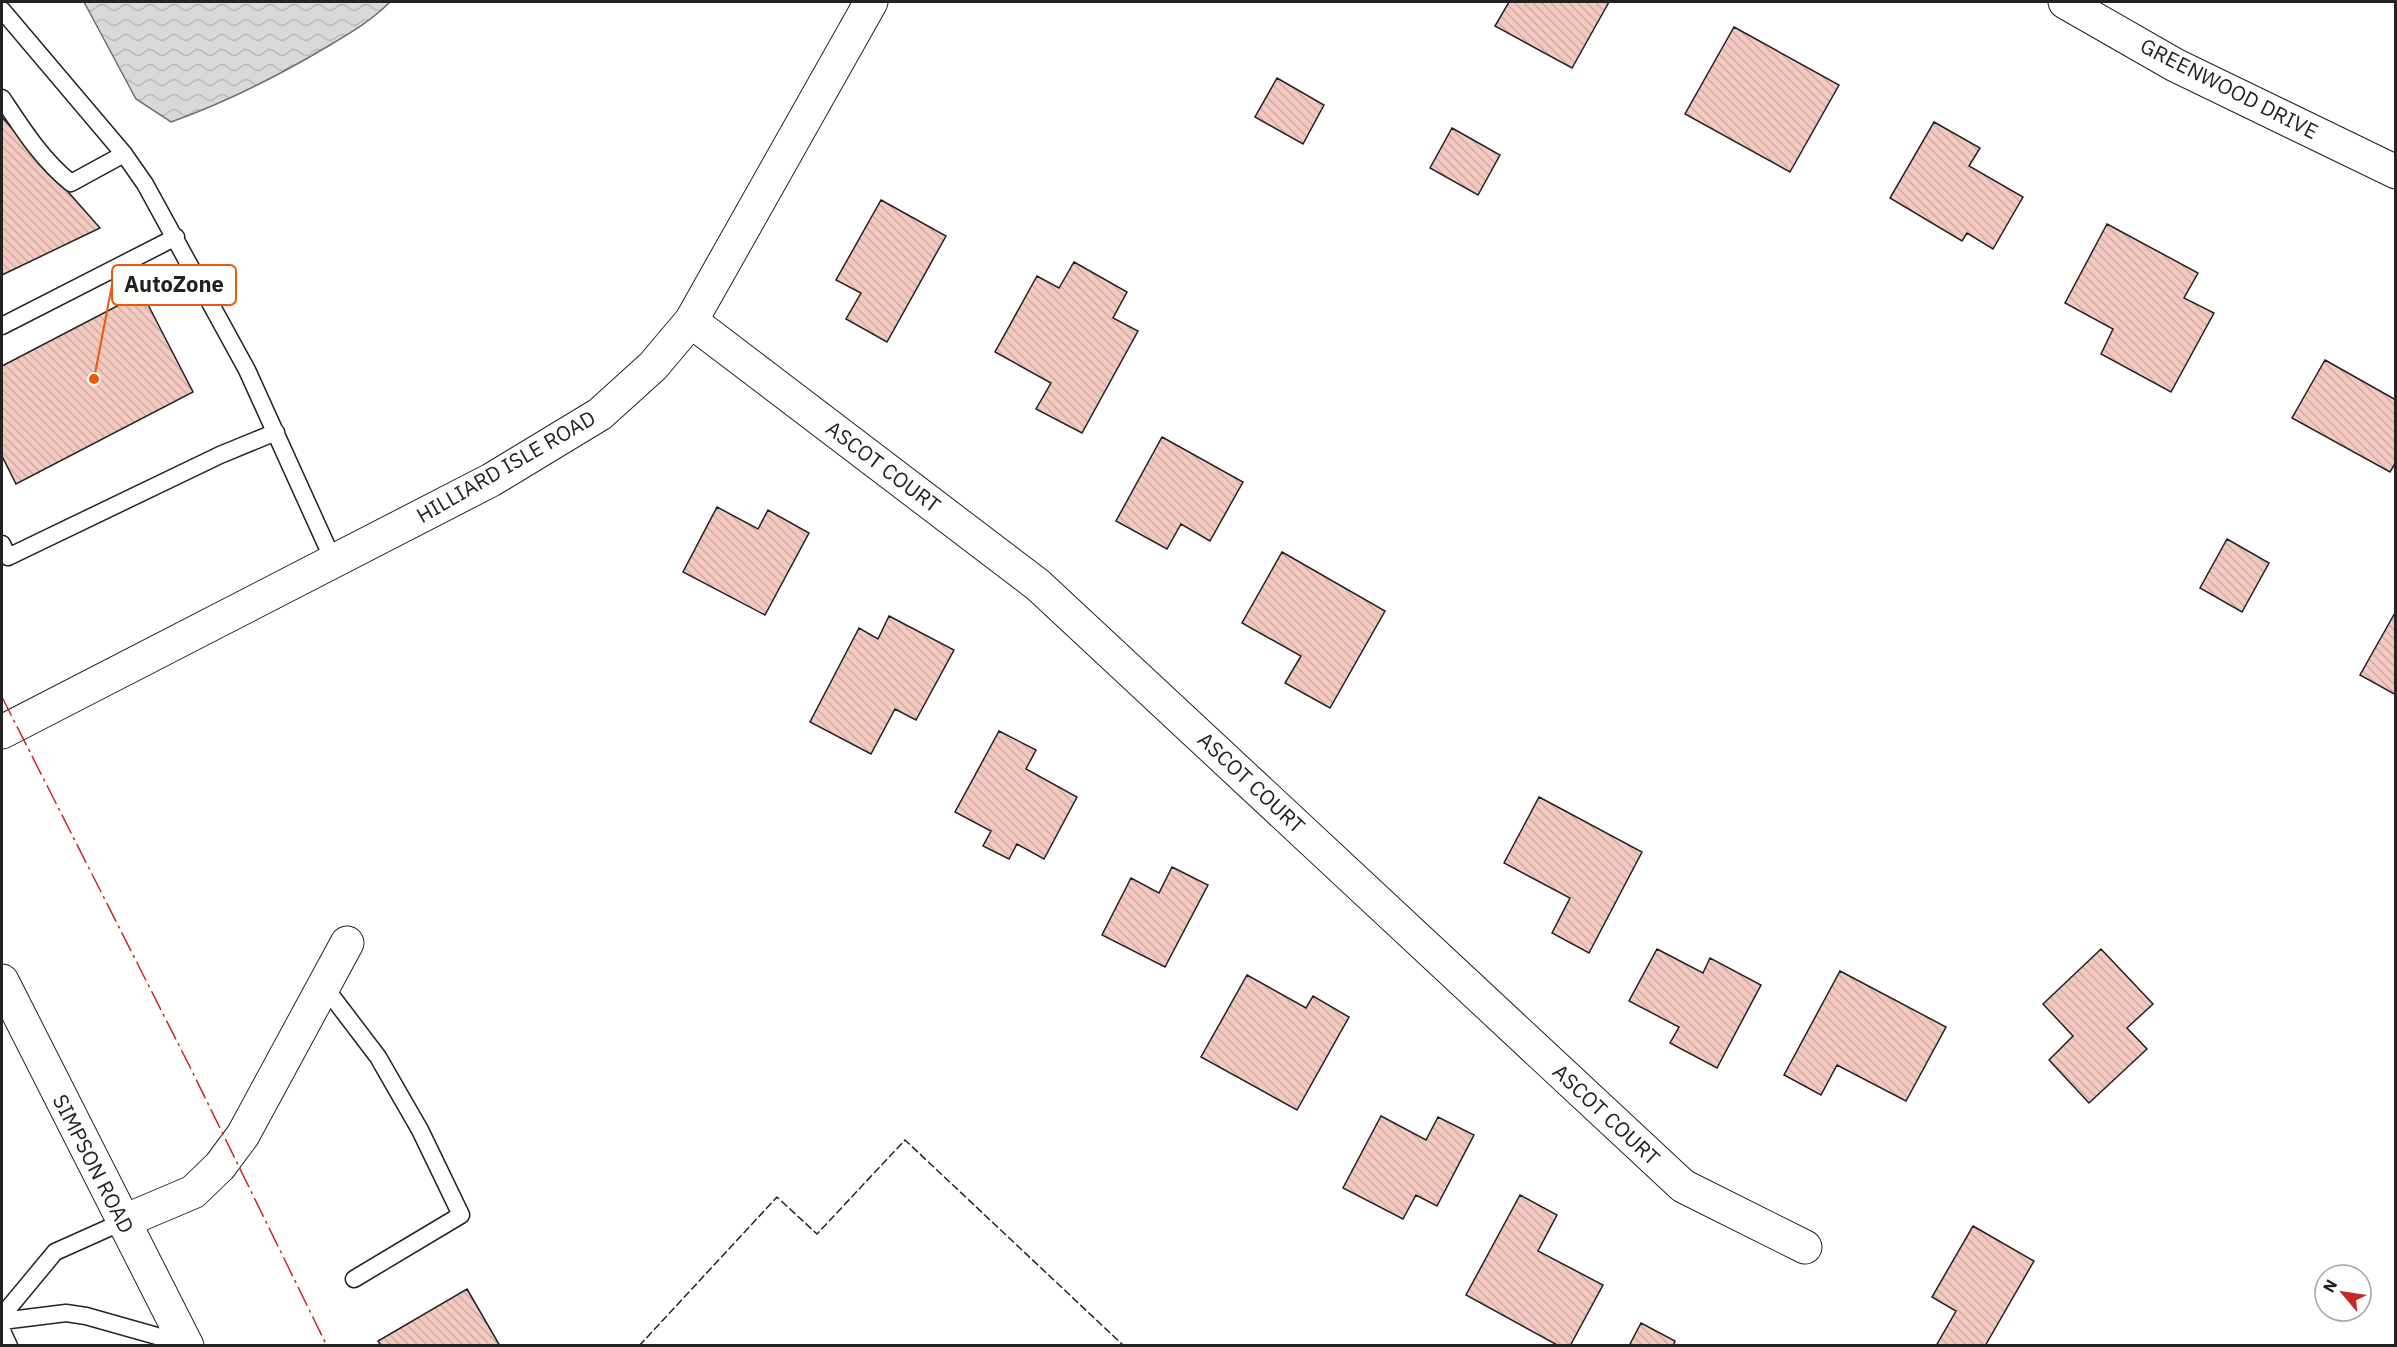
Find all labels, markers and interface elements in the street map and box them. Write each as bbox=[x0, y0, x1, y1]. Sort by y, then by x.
street label: GREENWOOD DRIVE bbox=[2136, 31, 2323, 145]
callout: AutoZone bbox=[112, 265, 236, 305]
text: AutoZone bbox=[124, 269, 224, 298]
street label: HILLIARD ISLE ROAD bbox=[411, 403, 600, 529]
street label: ASCOT COURT bbox=[821, 414, 947, 519]
street label: ASCOT COURT bbox=[1192, 725, 1311, 839]
street label: ASCOT COURT bbox=[1547, 1057, 1666, 1171]
street label: SIMPSON ROAD bbox=[47, 1089, 141, 1238]
north arrow bbox=[2313, 1263, 2373, 1323]
text: N bbox=[2318, 1276, 2341, 1296]

